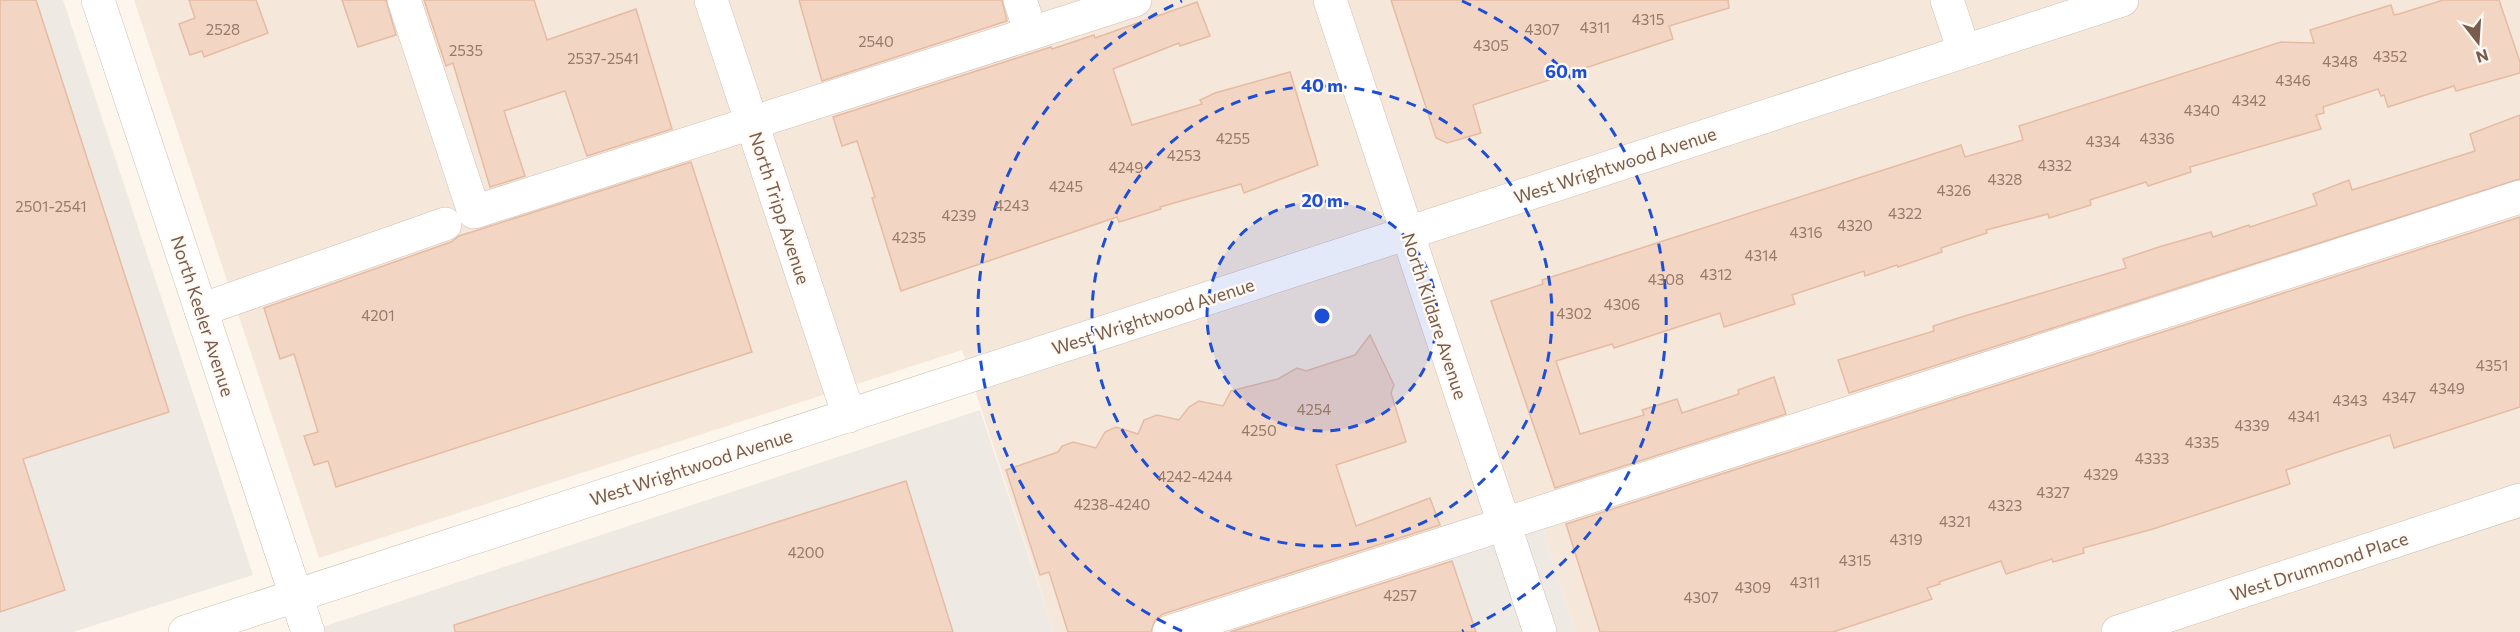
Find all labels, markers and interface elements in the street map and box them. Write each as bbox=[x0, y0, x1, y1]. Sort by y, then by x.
house number: 4315 bbox=[1632, 10, 1664, 28]
north arrow bbox=[2448, 12, 2508, 72]
house number: 4311 bbox=[1580, 18, 1610, 36]
house number: 2528 bbox=[206, 20, 240, 38]
house number: 4307 bbox=[1524, 20, 1560, 38]
house number: 2540 bbox=[858, 32, 894, 50]
house number: 4305 bbox=[1473, 36, 1509, 54]
house number: 2535 bbox=[449, 41, 483, 59]
text: N bbox=[2474, 46, 2491, 68]
house number: 4352 bbox=[2373, 47, 2407, 65]
house number: 2537-2541 bbox=[567, 49, 639, 67]
house number: 4348 bbox=[2322, 52, 2358, 70]
text: 60 m bbox=[1545, 60, 1587, 82]
house number: 4346 bbox=[2275, 71, 2311, 89]
text: 40 m bbox=[1301, 74, 1343, 96]
house number: 4342 bbox=[2232, 91, 2266, 109]
house number: 4340 bbox=[2184, 101, 2220, 119]
street label: West Wrightwood Avenue bbox=[1511, 122, 1719, 208]
street label: North Tripp Avenue bbox=[745, 129, 815, 287]
house number: 4255 bbox=[1216, 129, 1250, 147]
house number: 4336 bbox=[2139, 129, 2175, 147]
house number: 4334 bbox=[2085, 132, 2121, 150]
house number: 4253 bbox=[1167, 146, 1201, 164]
house number: 4332 bbox=[2038, 156, 2072, 174]
house number: 4249 bbox=[1109, 158, 1143, 176]
house number: 4328 bbox=[1988, 170, 2022, 188]
house number: 4245 bbox=[1049, 177, 1083, 195]
house number: 4326 bbox=[1937, 181, 1971, 199]
text: 20 m bbox=[1301, 189, 1343, 211]
house number: 4243 bbox=[995, 196, 1029, 214]
house number: 2501-2541 bbox=[15, 197, 87, 215]
house number: 4322 bbox=[1888, 204, 1922, 222]
house number: 4239 bbox=[942, 206, 976, 224]
house number: 4320 bbox=[1837, 216, 1873, 234]
house number: 4316 bbox=[1789, 223, 1823, 241]
house number: 4235 bbox=[892, 228, 926, 246]
street label: North Kildare Avenue bbox=[1398, 230, 1472, 402]
street label: North Keeler Avenue bbox=[167, 233, 239, 399]
house number: 4314 bbox=[1745, 246, 1777, 264]
house number: 4312 bbox=[1700, 265, 1732, 283]
house number: 4308 bbox=[1648, 270, 1684, 288]
street label: West Wrightwood Avenue bbox=[1049, 273, 1257, 359]
house number: 4306 bbox=[1604, 295, 1640, 313]
house number: 4302 bbox=[1556, 304, 1592, 322]
house number: 4201 bbox=[361, 306, 395, 324]
centre of rings bbox=[1312, 306, 1332, 326]
house number: 4351 bbox=[2476, 356, 2508, 374]
house number: 4349 bbox=[2429, 379, 2465, 397]
house number: 4347 bbox=[2382, 388, 2416, 406]
house number: 4343 bbox=[2332, 391, 2368, 409]
house number: 4254 bbox=[1297, 400, 1331, 418]
house number: 4341 bbox=[2288, 407, 2320, 425]
house number: 4339 bbox=[2234, 416, 2270, 434]
house number: 4250 bbox=[1241, 421, 1277, 439]
street label: West Wrightwood Avenue bbox=[587, 424, 795, 510]
house number: 4335 bbox=[2185, 433, 2219, 451]
house number: 4333 bbox=[2135, 449, 2169, 467]
house number: 4329 bbox=[2084, 465, 2118, 483]
house number: 4242-4244 bbox=[1157, 467, 1233, 485]
house number: 4327 bbox=[2036, 483, 2070, 501]
house number: 4238-4240 bbox=[1074, 495, 1150, 513]
house number: 4323 bbox=[1988, 496, 2022, 514]
house number: 4321 bbox=[1939, 512, 1971, 530]
street label: West Drummond Place bbox=[2227, 527, 2411, 605]
house number: 4319 bbox=[1889, 530, 1923, 548]
house number: 4200 bbox=[788, 543, 824, 561]
house number: 4315 bbox=[1839, 551, 1871, 569]
house number: 4311 bbox=[1790, 573, 1820, 591]
house number: 4309 bbox=[1735, 578, 1771, 596]
house number: 4257 bbox=[1383, 586, 1417, 604]
house number: 4307 bbox=[1683, 588, 1719, 606]

